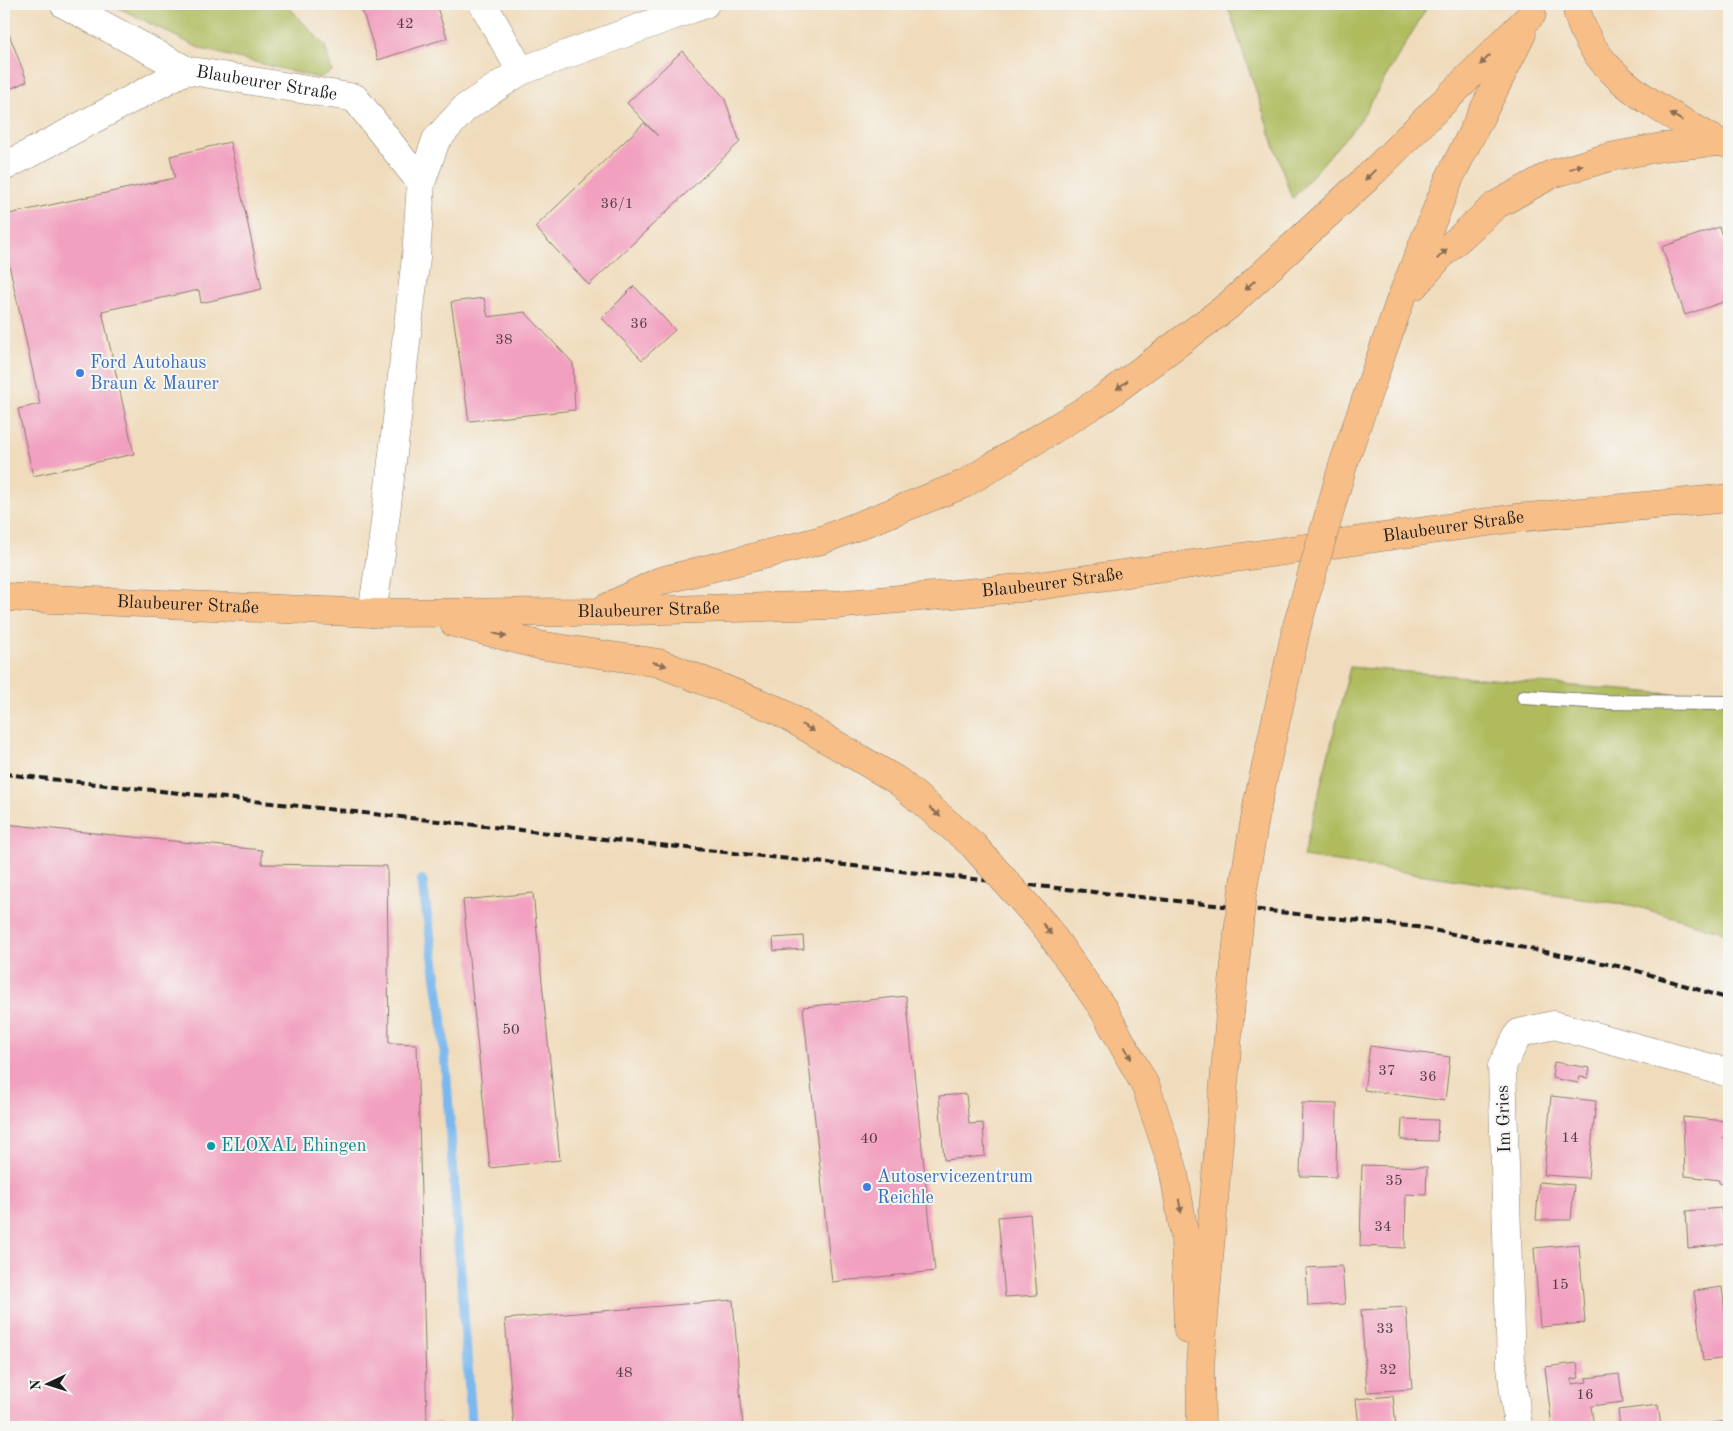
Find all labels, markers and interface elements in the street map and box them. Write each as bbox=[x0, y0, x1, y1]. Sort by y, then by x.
house number: 42 bbox=[396, 17, 414, 32]
one-way arrow bbox=[1479, 54, 1491, 66]
street label: Blaubeurer Straße bbox=[195, 63, 338, 104]
one-way arrow bbox=[1669, 113, 1682, 122]
one-way arrow bbox=[1569, 162, 1584, 170]
one-way arrow bbox=[1364, 169, 1376, 181]
house number: 36/1 bbox=[601, 197, 633, 212]
one-way arrow bbox=[1436, 249, 1448, 261]
one-way arrow bbox=[1245, 279, 1257, 291]
house number: 36 bbox=[630, 317, 648, 332]
house number: 38 bbox=[495, 333, 513, 348]
place label: Ford Autohaus Braun & Maurer bbox=[90, 354, 219, 393]
marker: Ford Autohaus Braun & Maurer bbox=[74, 367, 86, 379]
one-way arrow bbox=[1116, 379, 1129, 390]
street label: Blaubeurer Straße bbox=[1382, 508, 1525, 546]
street label: Blaubeurer Straße bbox=[981, 565, 1124, 600]
street label: Blaubeurer Straße bbox=[116, 593, 259, 617]
street label: Blaubeurer Straße bbox=[577, 599, 720, 621]
one-way arrow bbox=[493, 631, 508, 639]
one-way arrow bbox=[652, 661, 667, 669]
one-way arrow bbox=[801, 724, 816, 732]
one-way arrow bbox=[928, 807, 941, 818]
one-way arrow bbox=[1042, 922, 1052, 936]
house number: 50 bbox=[502, 1023, 520, 1038]
one-way arrow bbox=[1123, 1047, 1132, 1060]
house number: 37 bbox=[1378, 1064, 1396, 1079]
house number: 36 bbox=[1419, 1070, 1437, 1085]
street label: Im Gries bbox=[1494, 1085, 1514, 1153]
house number: 14 bbox=[1561, 1131, 1579, 1146]
house number: 40 bbox=[860, 1132, 878, 1147]
place label: ELOXAL Ehingen bbox=[221, 1137, 367, 1155]
marker: ELOXAL Ehingen bbox=[205, 1140, 217, 1152]
place label: Autoservicezentrum Reichle bbox=[877, 1168, 1033, 1207]
house number: 35 bbox=[1385, 1174, 1403, 1189]
marker: Autoservicezentrum Reichle bbox=[861, 1181, 873, 1193]
one-way arrow bbox=[1176, 1199, 1184, 1215]
house number: 34 bbox=[1374, 1220, 1392, 1235]
house number: 15 bbox=[1551, 1278, 1569, 1293]
house number: 33 bbox=[1376, 1322, 1394, 1337]
north arrow bbox=[22, 1358, 72, 1408]
house number: 32 bbox=[1379, 1363, 1397, 1378]
house number: 48 bbox=[615, 1366, 633, 1381]
text: N bbox=[29, 1379, 43, 1391]
house number: 16 bbox=[1576, 1388, 1594, 1403]

